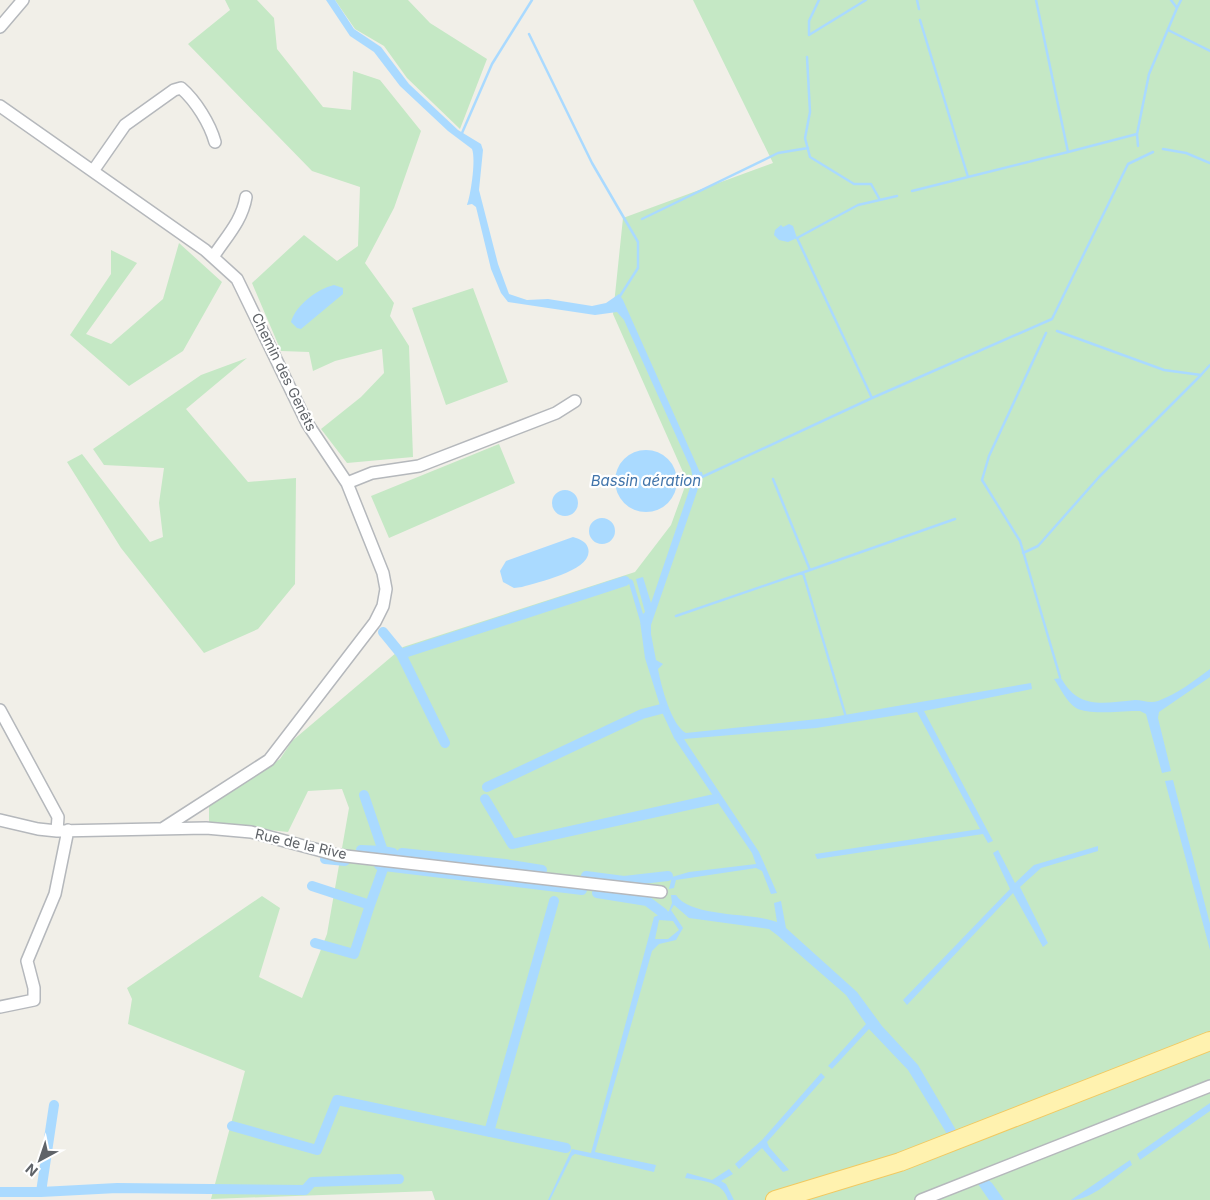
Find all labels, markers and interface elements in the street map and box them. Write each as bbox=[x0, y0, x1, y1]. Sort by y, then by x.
street label: Chemin des Genêts bbox=[248, 310, 320, 434]
water label: Bassin aération bbox=[591, 471, 701, 490]
street label: Rue de la Rive bbox=[254, 825, 349, 862]
north arrow bbox=[15, 1135, 65, 1185]
text: N bbox=[22, 1160, 41, 1180]

